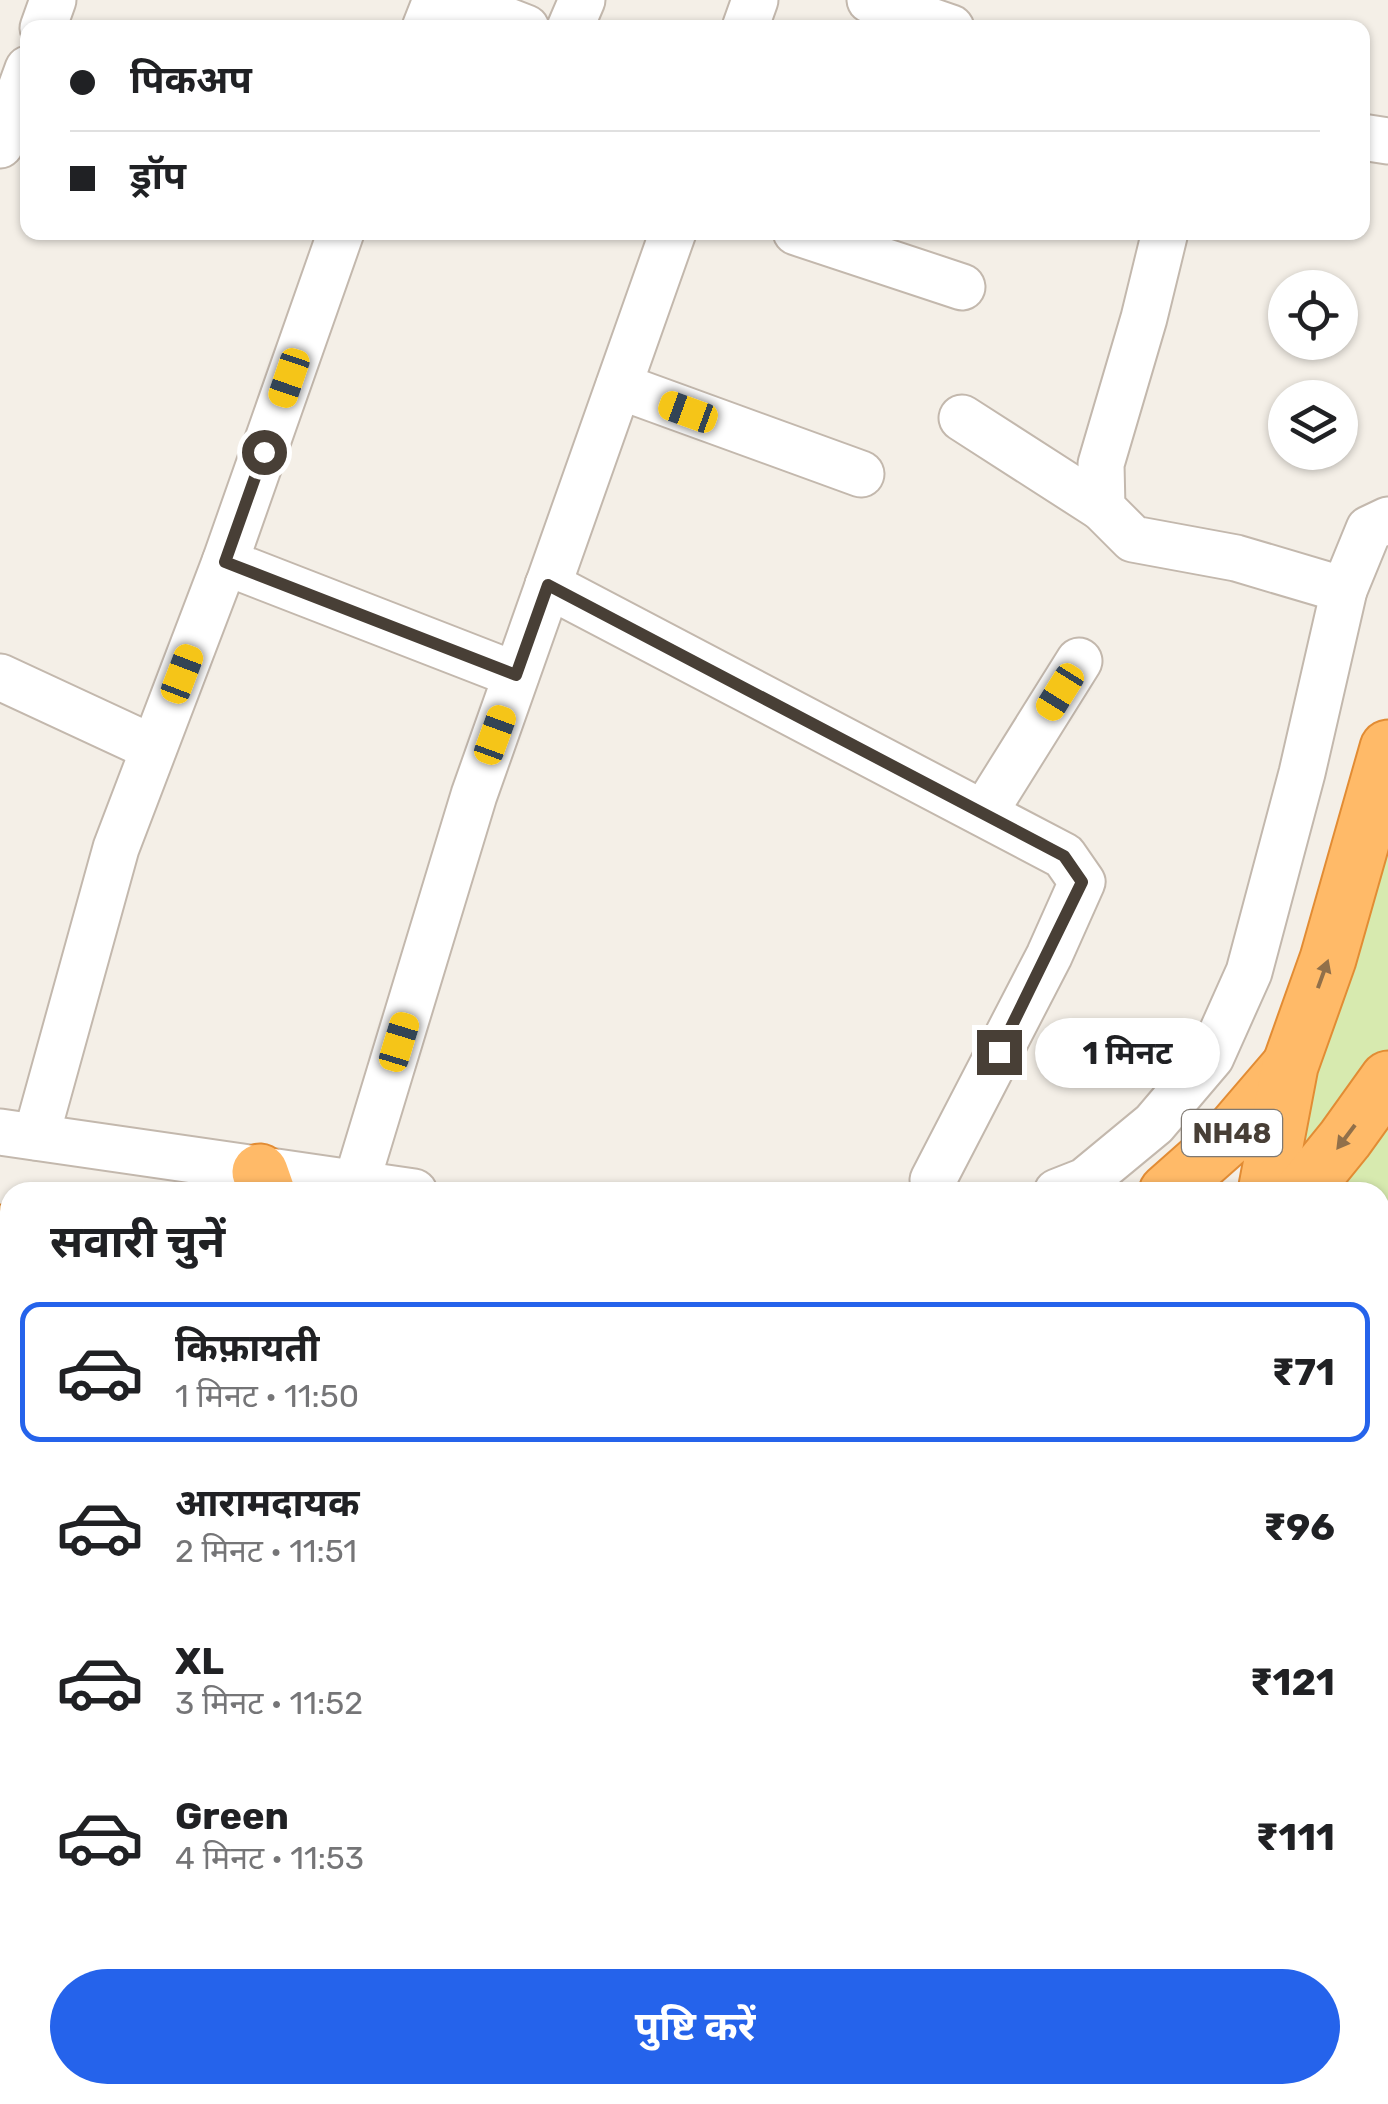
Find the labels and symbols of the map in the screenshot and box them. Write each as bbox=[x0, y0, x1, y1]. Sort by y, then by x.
car bbox=[265, 345, 313, 411]
car bbox=[655, 388, 721, 436]
route start bbox=[242, 430, 287, 475]
car bbox=[157, 641, 207, 707]
car bbox=[1031, 659, 1089, 725]
car bbox=[471, 702, 519, 768]
one-way arrow bbox=[1316, 958, 1331, 988]
car bbox=[376, 1009, 422, 1075]
callout: 1 मिनट bbox=[1034, 1017, 1219, 1087]
route end bbox=[977, 1030, 1022, 1075]
road number: NH48 bbox=[1182, 1110, 1282, 1156]
one-way arrow bbox=[1337, 1124, 1357, 1150]

